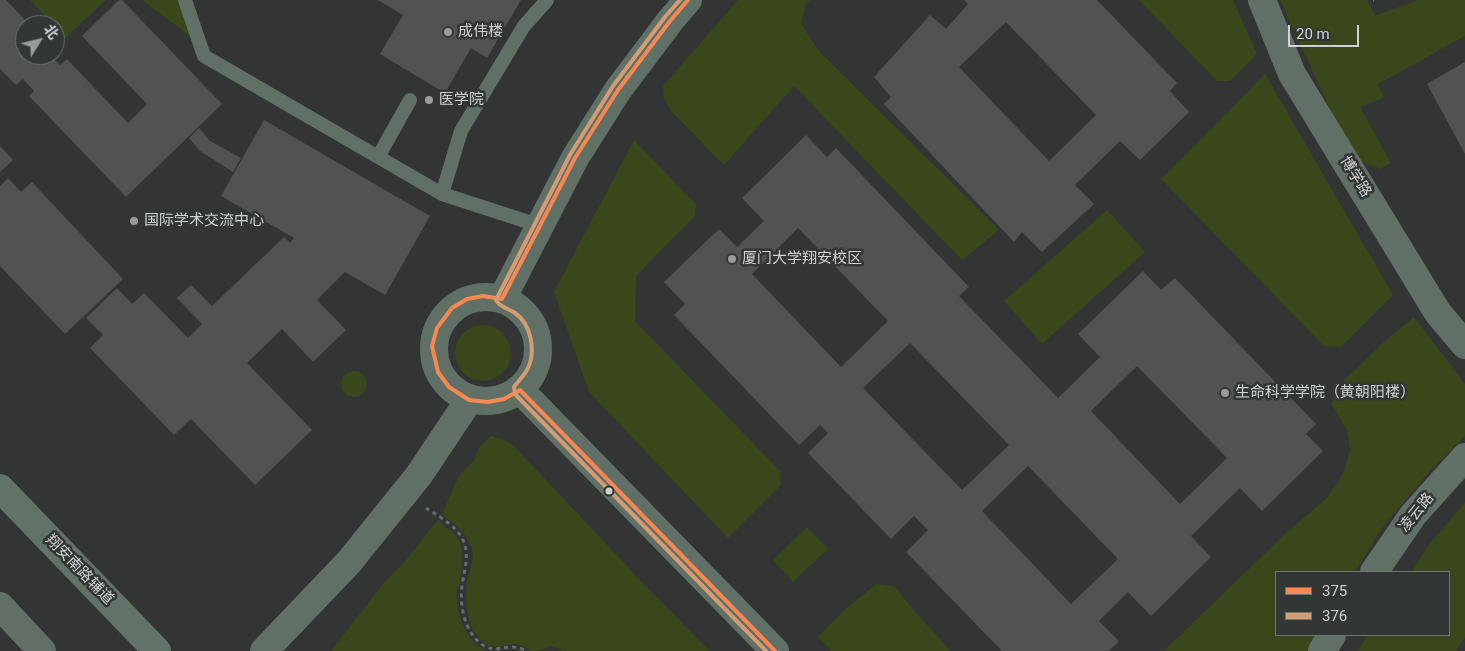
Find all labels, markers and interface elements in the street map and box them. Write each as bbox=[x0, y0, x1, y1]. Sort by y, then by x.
north arrow bbox=[15, 15, 65, 65]
scale bar bbox=[1290, 15, 1361, 47]
text: 北 bbox=[41, 21, 62, 42]
place label: 成伟楼 bbox=[458, 23, 503, 41]
text: 20 m bbox=[1296, 25, 1330, 43]
marker: 成伟楼 bbox=[442, 26, 454, 38]
place label: 医学院 bbox=[439, 91, 484, 109]
marker: 医学院 bbox=[423, 94, 435, 106]
street label: 博学路 bbox=[1335, 153, 1375, 201]
place label: 国际学术交流中心 bbox=[144, 212, 264, 230]
marker: 国际学术交流中心 bbox=[128, 215, 140, 227]
place label: 厦门大学翔安校区 bbox=[742, 250, 862, 268]
marker: 厦门大学翔安校区 bbox=[726, 253, 738, 265]
place label: 生命科学学院（黄朝阳楼） bbox=[1235, 384, 1415, 402]
marker: 生命科学学院（黄朝阳楼） bbox=[1219, 387, 1231, 399]
unlabelled marker bbox=[604, 486, 614, 496]
street label: 凌云路 bbox=[1396, 490, 1438, 536]
street label: 翔安南路辅道 bbox=[41, 531, 117, 609]
legend bbox=[1275, 571, 1450, 636]
text: 375 bbox=[1322, 582, 1347, 600]
text: 376 bbox=[1322, 607, 1347, 625]

